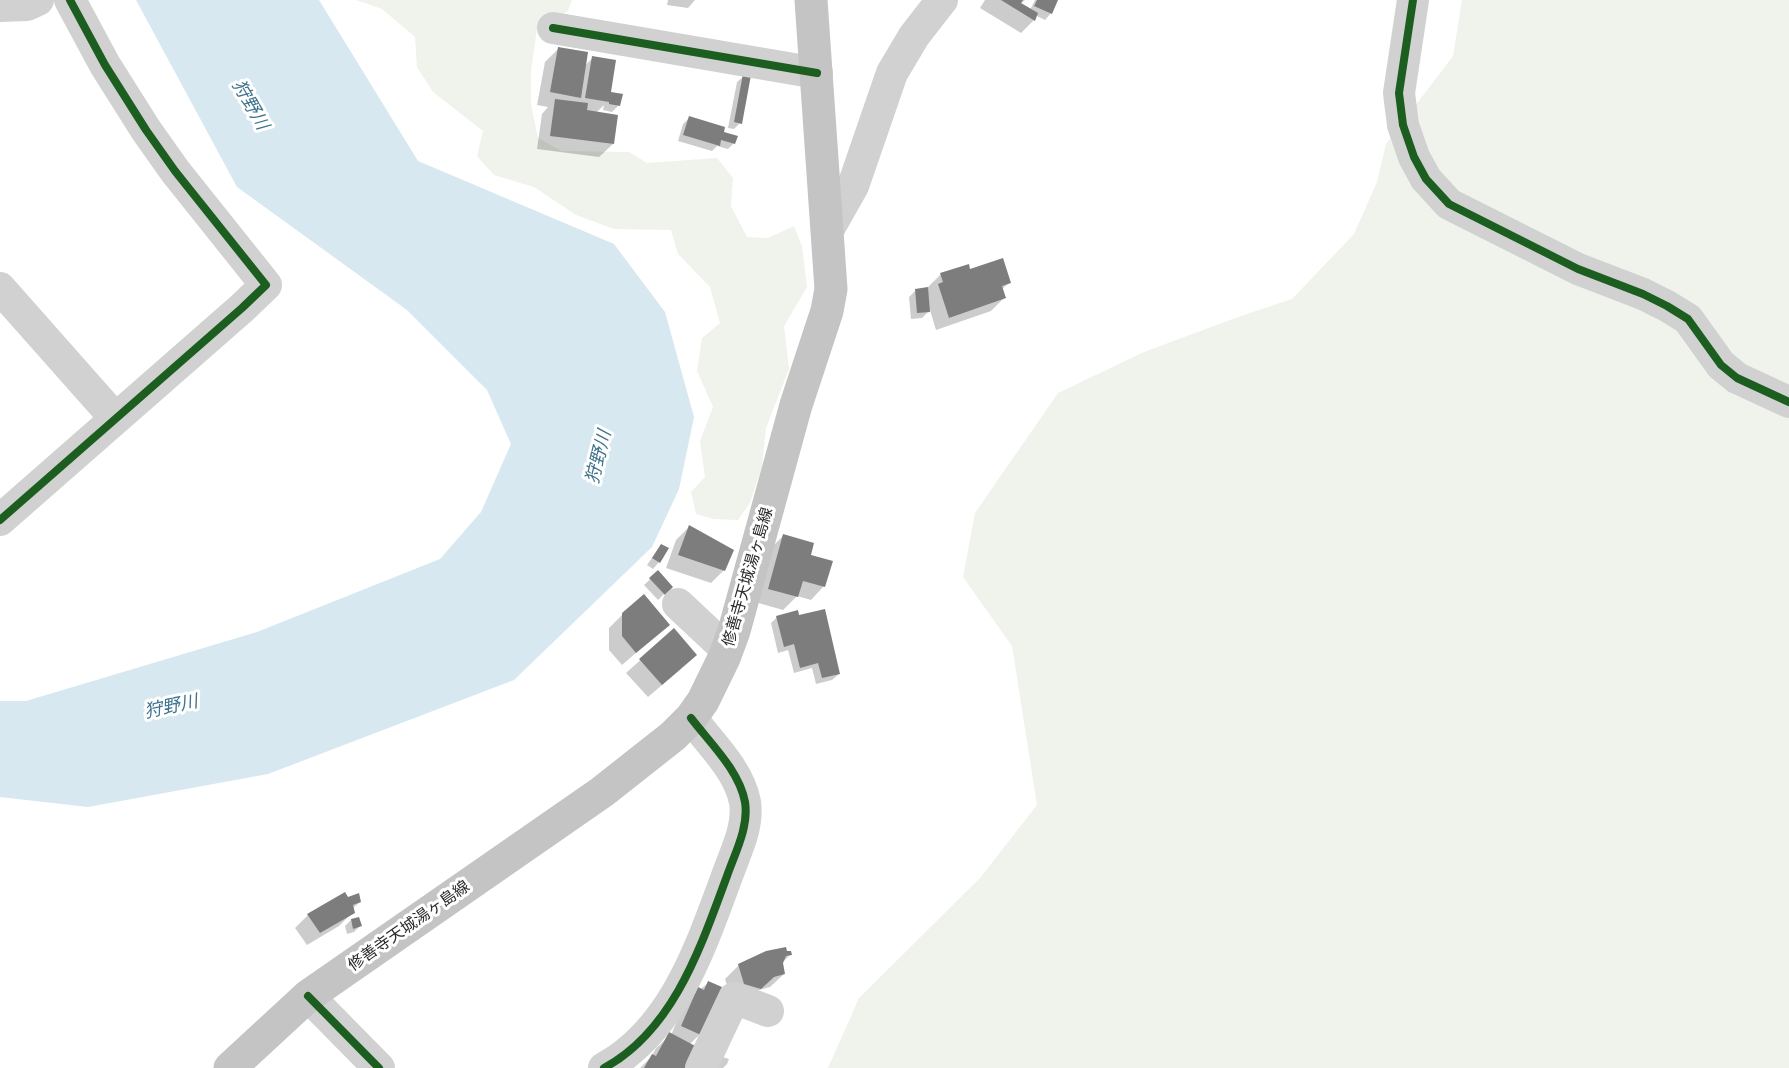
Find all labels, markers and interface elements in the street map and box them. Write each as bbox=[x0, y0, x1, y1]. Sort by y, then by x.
water label: 狩野川 bbox=[227, 76, 273, 134]
water label: 狩野川 bbox=[582, 428, 616, 486]
street label: 修善寺天城湯ヶ島線 bbox=[719, 505, 777, 649]
water label: 狩野川 bbox=[142, 691, 200, 723]
street label: 修善寺天城湯ヶ島線 bbox=[345, 877, 473, 975]

